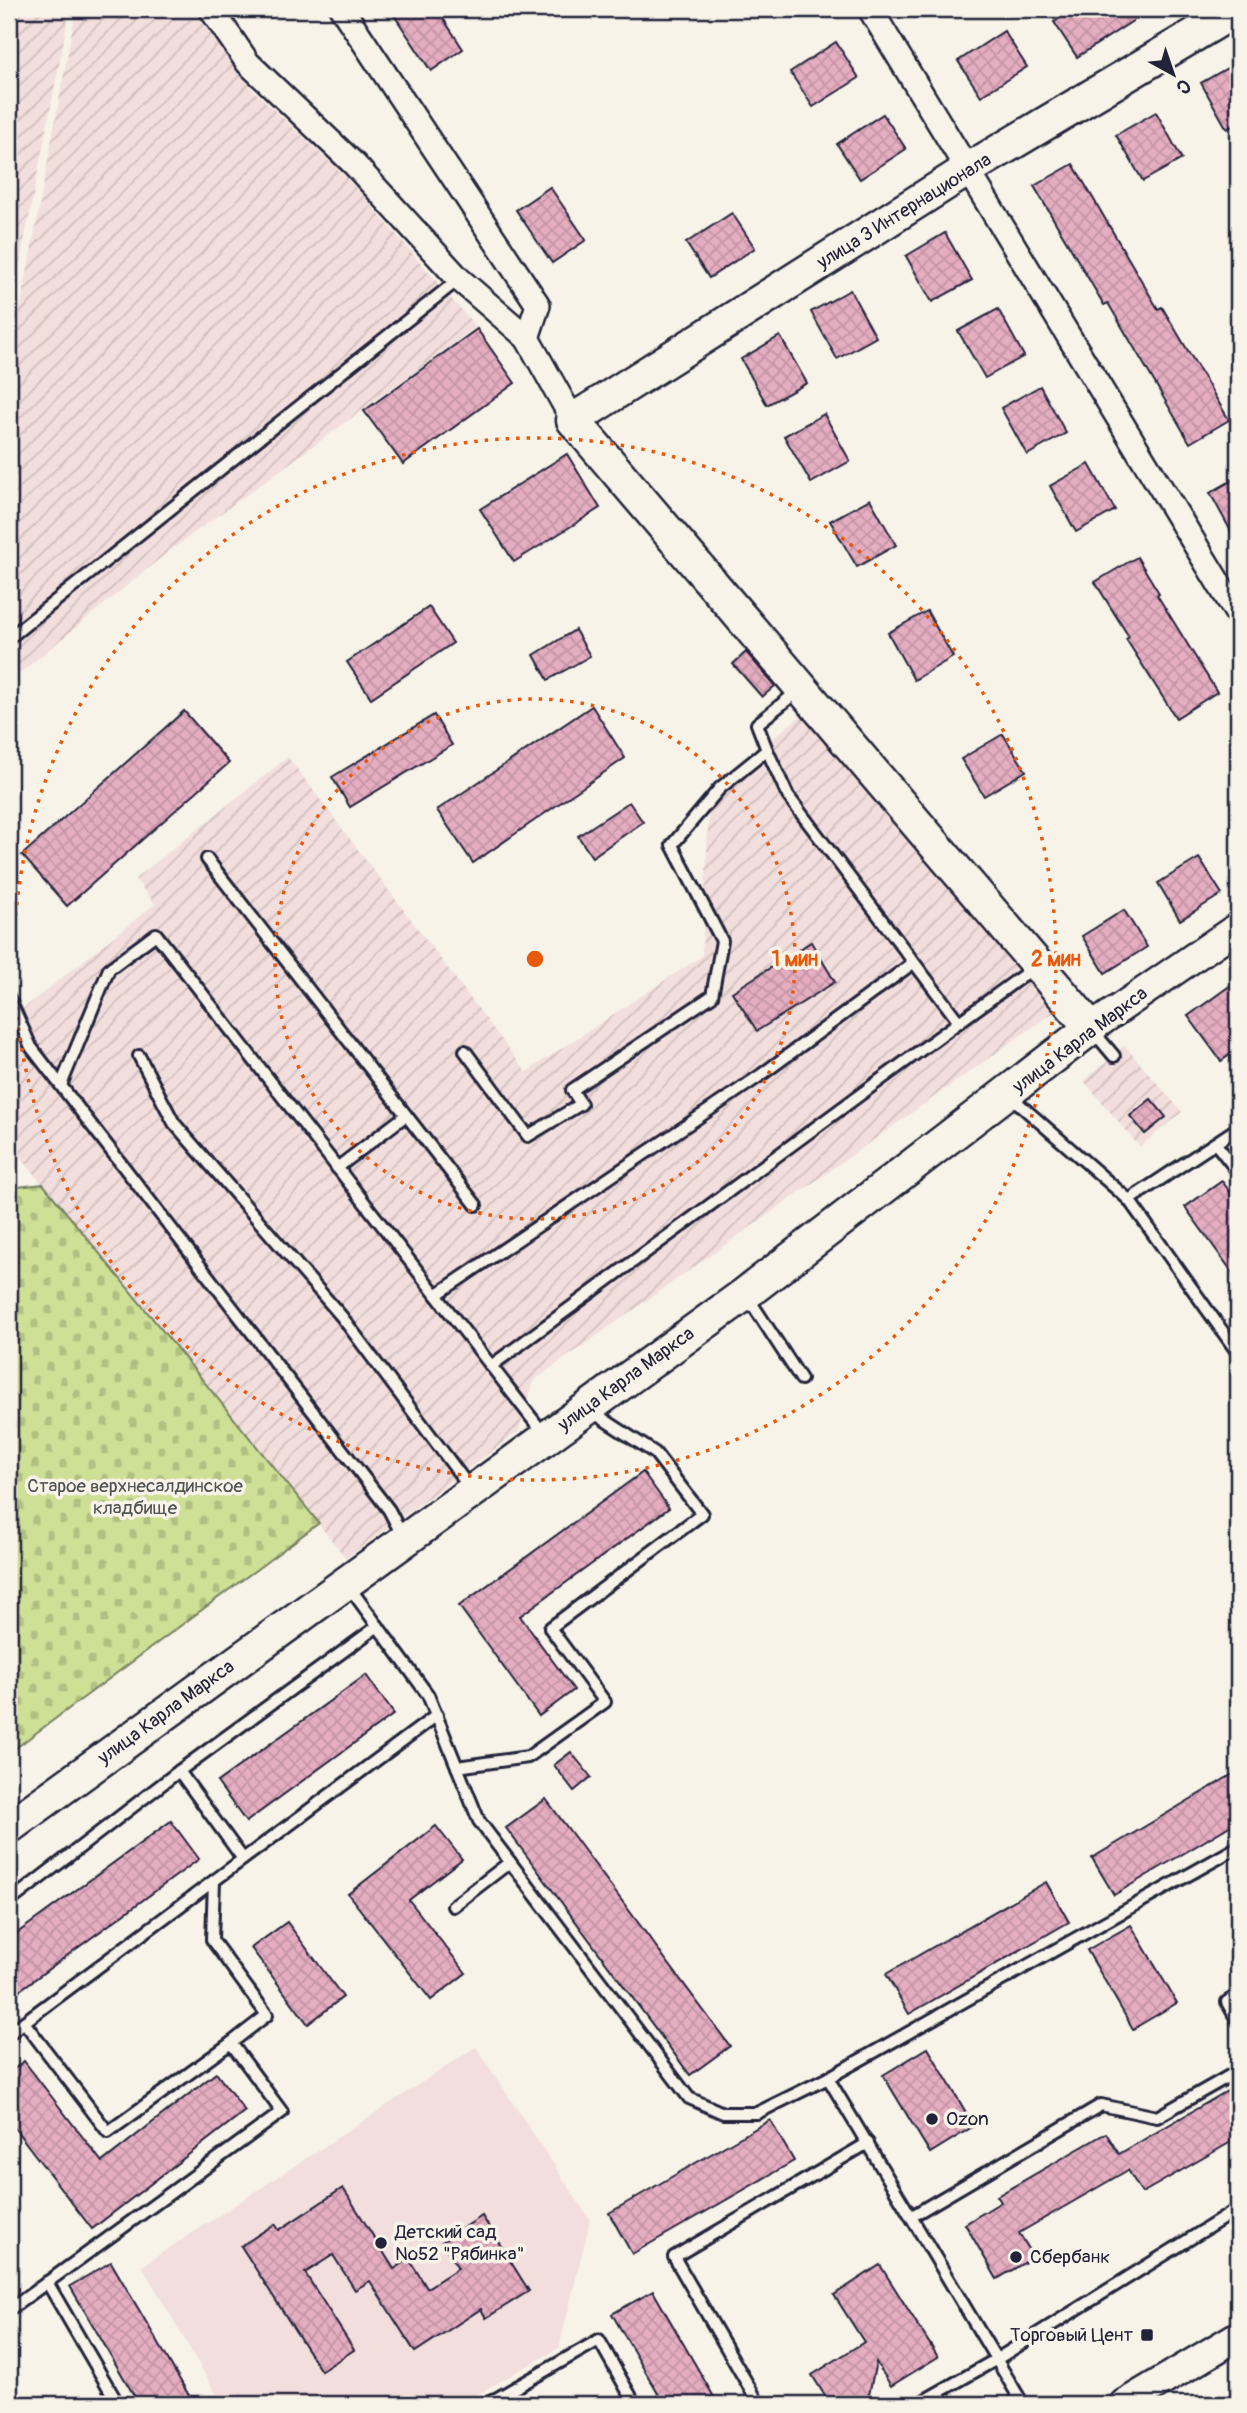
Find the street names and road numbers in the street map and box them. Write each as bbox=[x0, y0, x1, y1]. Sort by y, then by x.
street label: улица 3 Интернационала bbox=[812, 148, 996, 275]
street label: улица Карла Маркса bbox=[1007, 981, 1152, 1099]
street label: улица Карла Маркса bbox=[552, 1321, 699, 1437]
street label: улица Карла Маркса bbox=[92, 1654, 239, 1770]

